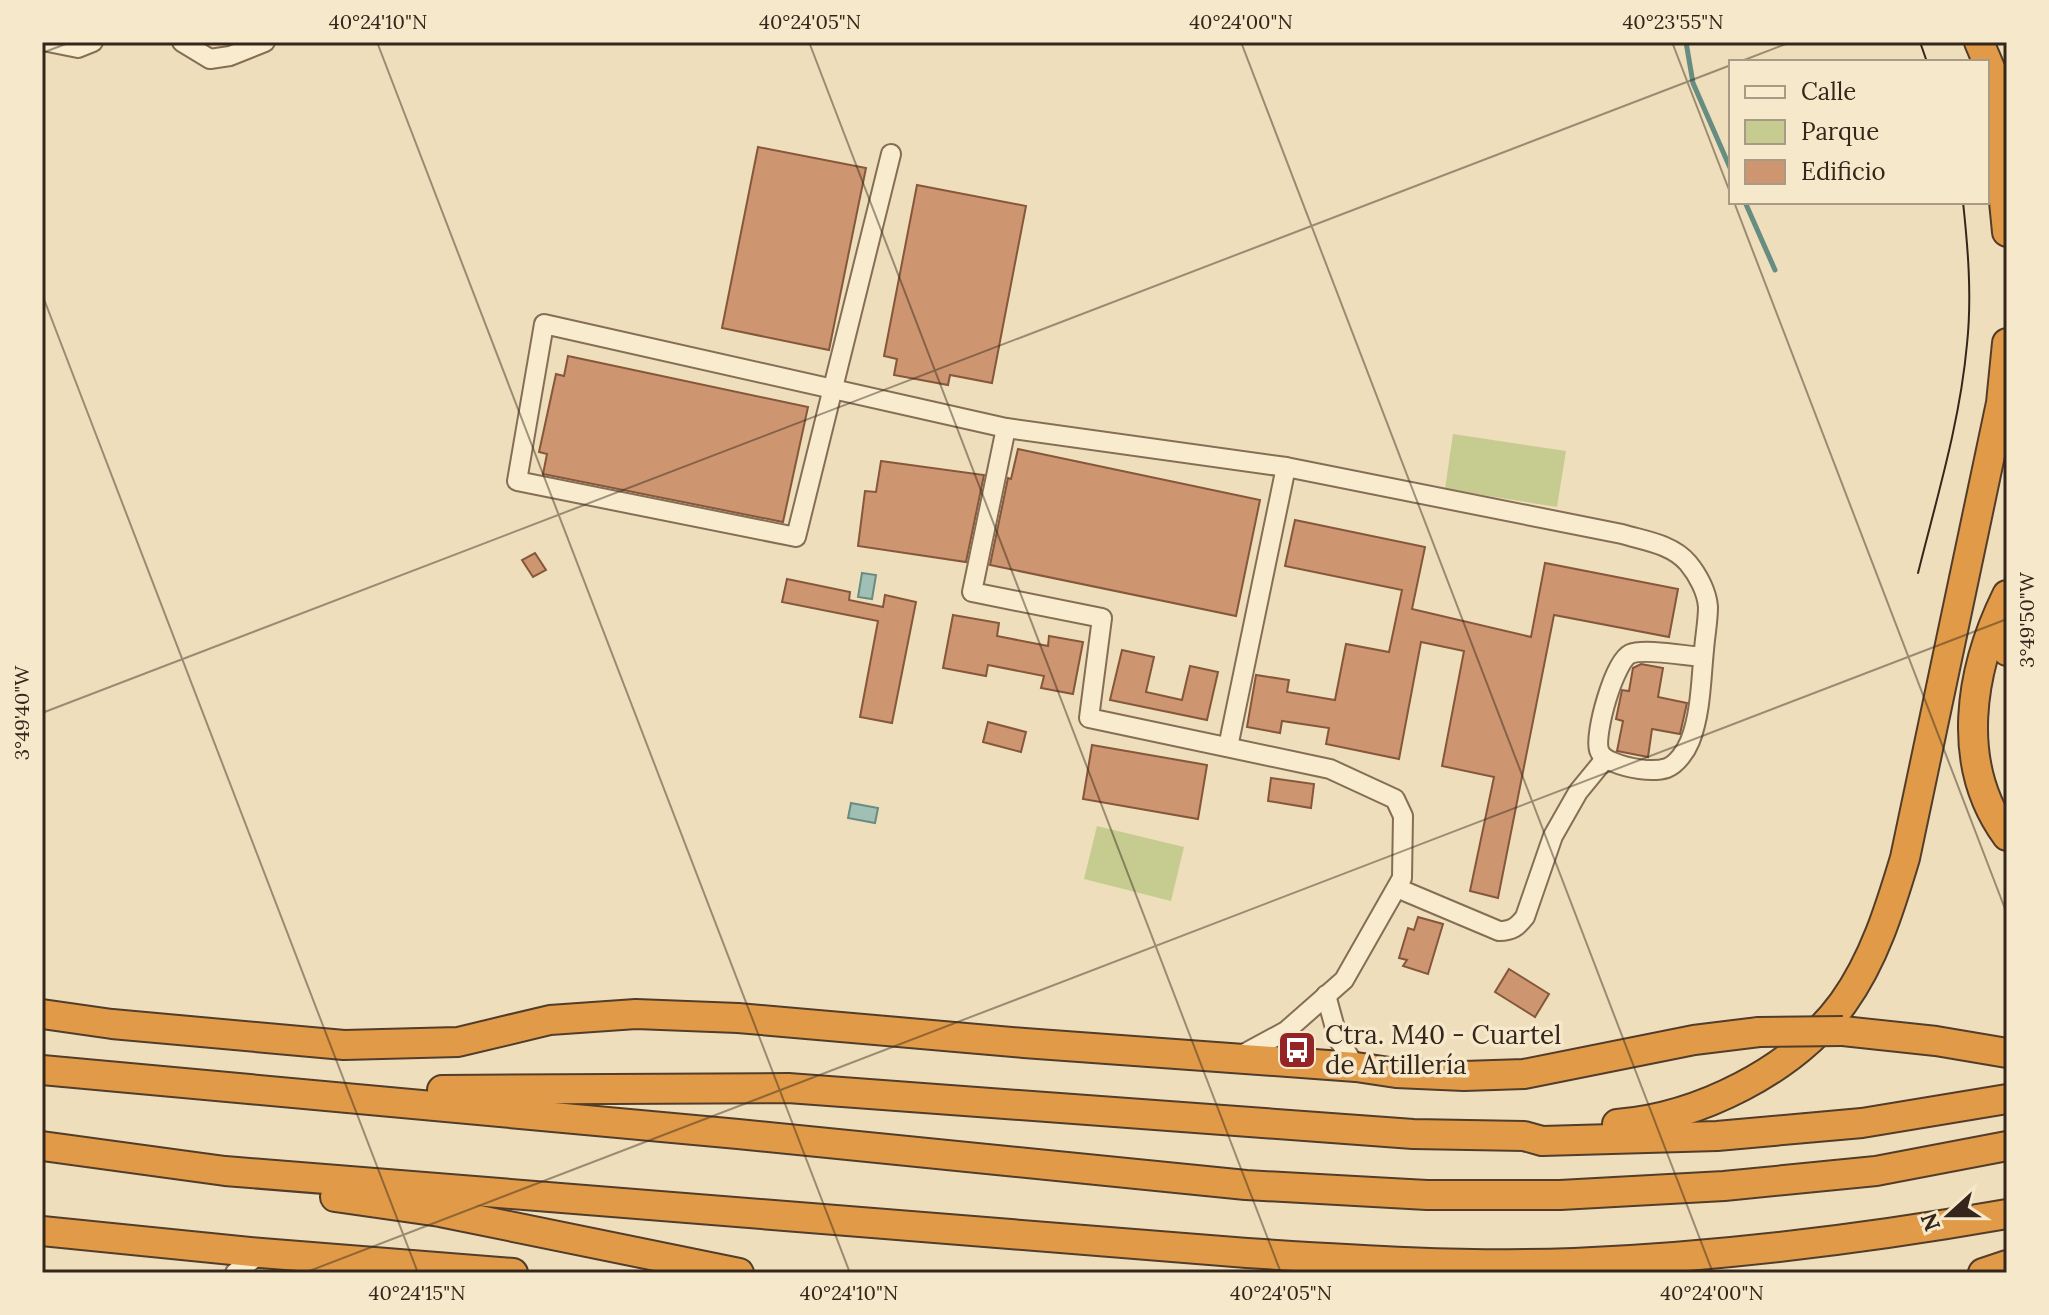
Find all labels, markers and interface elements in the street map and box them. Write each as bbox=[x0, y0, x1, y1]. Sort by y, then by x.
text: 40°24'10"N bbox=[329, 9, 427, 34]
text: 40°24'05"N bbox=[759, 9, 861, 34]
text: 40°24'00"N bbox=[1189, 9, 1293, 34]
text: 40°23'55"N bbox=[1622, 9, 1724, 34]
legend bbox=[1729, 60, 1989, 204]
text: Calle bbox=[1801, 76, 1856, 107]
text: Parque bbox=[1801, 116, 1879, 147]
text: Edificio bbox=[1801, 156, 1886, 187]
text: 3°49'50"W bbox=[2014, 571, 2039, 668]
text: 3°49'40"W bbox=[9, 665, 34, 760]
place label: Ctra. M40 - Cuartel de Artillería bbox=[1325, 1018, 1561, 1081]
bus stop icon: Ctra. M40 - Cuartel de Artillería bbox=[1276, 1029, 1318, 1071]
north arrow bbox=[1909, 1175, 1989, 1255]
text: N bbox=[1914, 1209, 1946, 1235]
text: 40°24'15"N bbox=[369, 1280, 465, 1305]
text: 40°24'10"N bbox=[800, 1280, 898, 1305]
text: 40°24'05"N bbox=[1230, 1280, 1332, 1305]
text: 40°24'00"N bbox=[1660, 1280, 1764, 1305]

